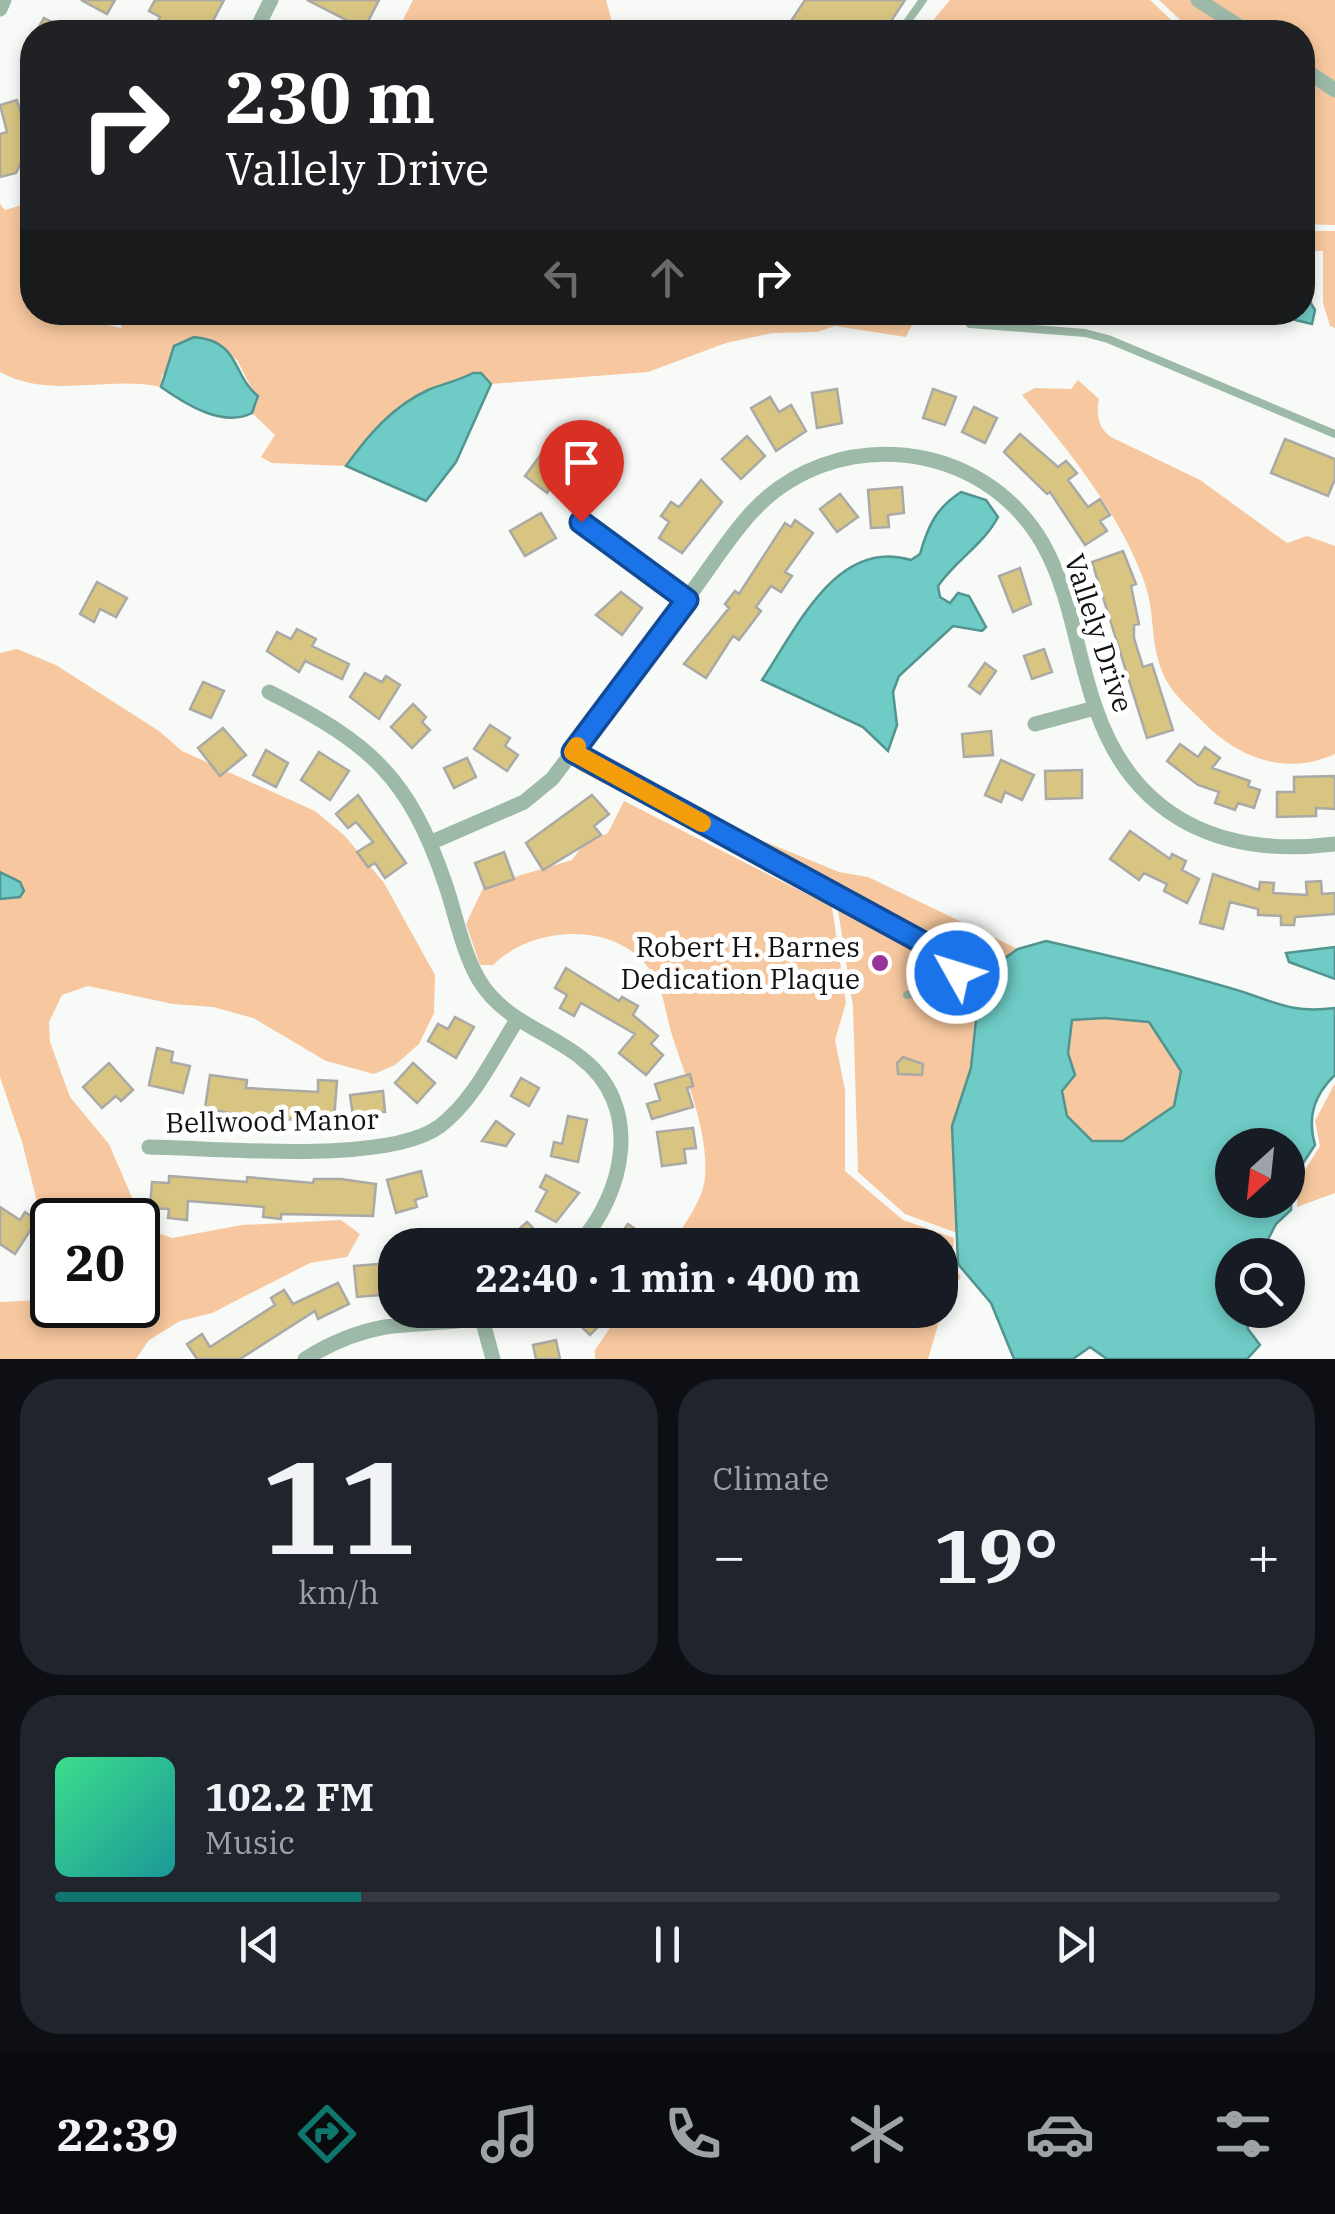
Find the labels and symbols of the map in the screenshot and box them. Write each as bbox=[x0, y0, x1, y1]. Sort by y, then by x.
pin bbox=[539, 420, 624, 523]
street label: Vallely Drive bbox=[1056, 549, 1142, 717]
position arrow bbox=[905, 921, 1009, 1025]
place label: Robert H. Barnes Dedication Plaque bbox=[621, 928, 860, 997]
marker: Robert H. Barnes Dedication Plaque bbox=[869, 952, 891, 974]
street label: Bellwood Manor bbox=[165, 1100, 380, 1141]
north arrow bbox=[1215, 1128, 1305, 1218]
speed limit sign: 20 bbox=[30, 1198, 160, 1328]

